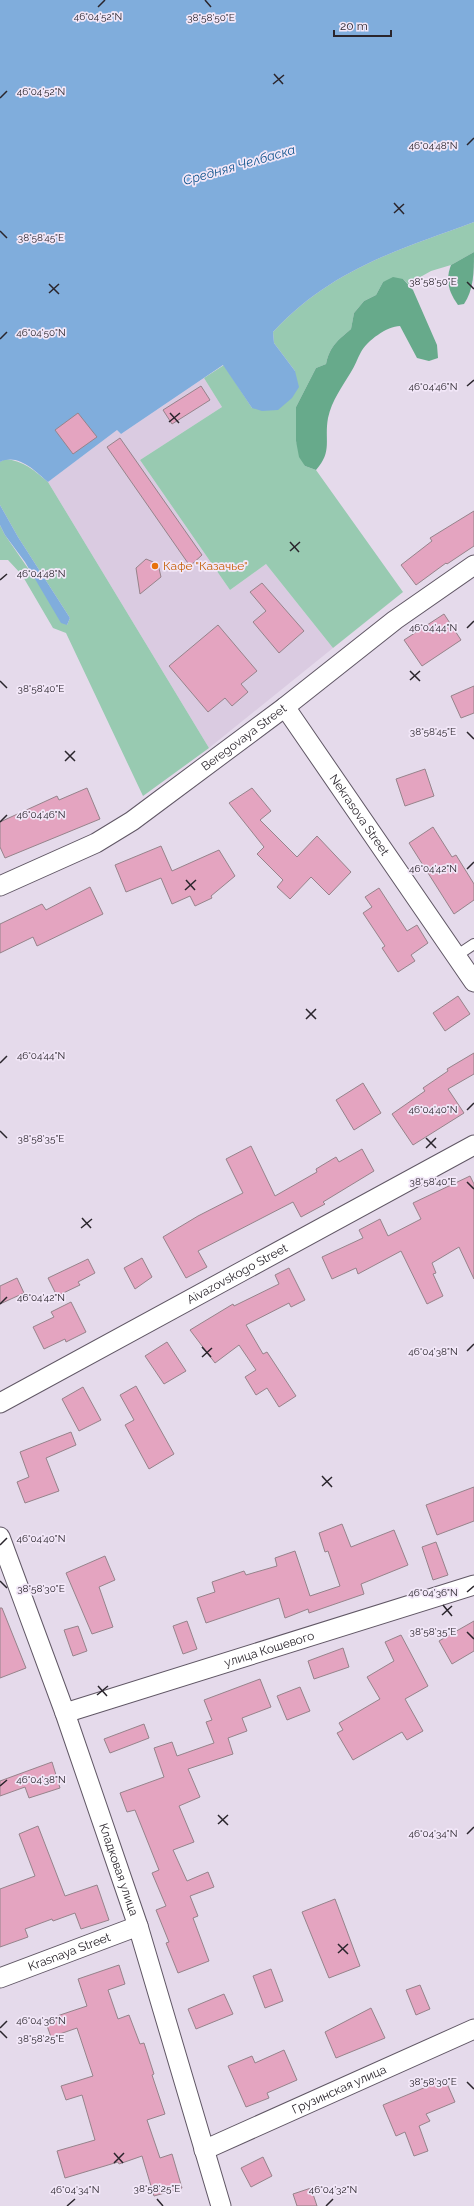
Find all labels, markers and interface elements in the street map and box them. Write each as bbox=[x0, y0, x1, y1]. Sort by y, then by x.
text: 46°04'52"N bbox=[74, 11, 122, 22]
text: 38°58'50"E bbox=[187, 12, 235, 23]
scale bar bbox=[334, 12, 391, 38]
text: 20 m bbox=[340, 19, 368, 33]
text: 46°04'52"N bbox=[17, 86, 65, 97]
text: 46°04'48"N bbox=[409, 140, 457, 151]
water label: Средняя Челбаска bbox=[181, 142, 297, 188]
text: 38°58'45"E bbox=[18, 232, 64, 243]
text: 38°58'50"E bbox=[409, 276, 457, 287]
text: 46°04'50"N bbox=[16, 327, 66, 338]
text: 46°04'46"N bbox=[409, 381, 457, 392]
place label: Кафе "Казачье" bbox=[163, 559, 248, 573]
marker: Кафе "Казачье" bbox=[150, 561, 160, 571]
text: 46°04'48"N bbox=[17, 568, 65, 579]
text: 46°04'44"N bbox=[409, 622, 457, 633]
text: 38°58'40"E bbox=[18, 683, 64, 694]
street label: Beregovaya Street bbox=[199, 701, 289, 774]
text: 38°58'45"E bbox=[410, 726, 456, 737]
street label: Nekrasova Street bbox=[326, 772, 392, 858]
text: 46°04'46"N bbox=[17, 809, 65, 820]
text: 46°04'42"N bbox=[409, 863, 457, 874]
text: 46°04'44"N bbox=[17, 1050, 65, 1061]
text: 46°04'40"N bbox=[409, 1104, 457, 1115]
text: 38°58'35"E bbox=[18, 1133, 64, 1144]
text: 38°58'40"E bbox=[410, 1176, 456, 1187]
street label: Aivazovskogo Street bbox=[184, 1241, 290, 1307]
text: 46°04'42"N bbox=[17, 1292, 65, 1303]
text: 46°04'38"N bbox=[408, 1346, 458, 1357]
text: 46°04'40"N bbox=[17, 1533, 65, 1544]
text: 38°58'30"E bbox=[17, 1583, 65, 1594]
text: 46°04'36"N bbox=[408, 1587, 458, 1598]
text: 38°58'35"E bbox=[410, 1626, 456, 1637]
street label: улица Кошевого bbox=[222, 1628, 316, 1670]
text: 46°04'38"N bbox=[16, 1774, 66, 1785]
street label: Кладковая улица bbox=[96, 1821, 141, 1918]
text: 46°04'34"N bbox=[409, 1828, 457, 1839]
street label: Krasnaya Street bbox=[26, 1930, 112, 1974]
text: 46°04'36"N bbox=[16, 2015, 66, 2026]
text: 38°58'25"E bbox=[18, 2033, 64, 2044]
street label: Грузинская улица bbox=[290, 2062, 388, 2117]
text: 38°58'30"E bbox=[409, 2076, 457, 2087]
text: 38°58'25"E bbox=[134, 2183, 180, 2194]
text: 46°04'34"N bbox=[51, 2184, 99, 2195]
text: 46°04'32"N bbox=[309, 2184, 357, 2195]

